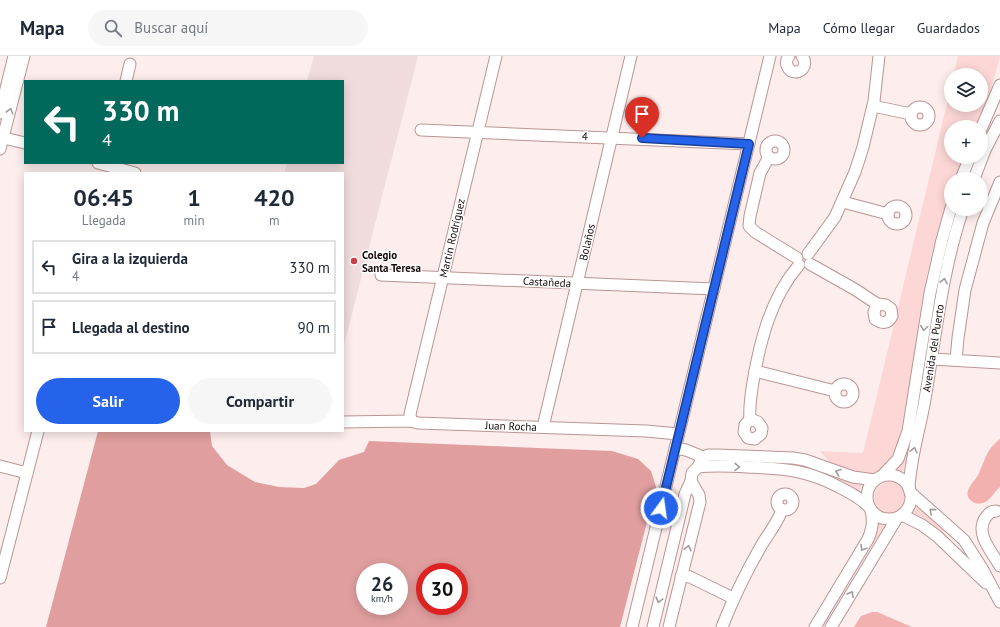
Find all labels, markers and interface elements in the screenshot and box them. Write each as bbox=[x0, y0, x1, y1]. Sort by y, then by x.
search box bbox=[88, 10, 368, 46]
text: Mapa bbox=[20, 16, 64, 40]
icon: search bbox=[102, 17, 124, 39]
text: Buscar aquí bbox=[134, 18, 208, 37]
text: Mapa bbox=[768, 19, 801, 37]
text: Cómo llegar bbox=[823, 19, 895, 37]
text: Guardados bbox=[917, 19, 980, 37]
map controls bbox=[944, 68, 988, 216]
button: layers bbox=[944, 68, 988, 112]
text: 330 m bbox=[102, 92, 179, 129]
icon: left bbox=[36, 96, 88, 148]
pin bbox=[625, 97, 659, 138]
icon: arrive bbox=[631, 103, 653, 125]
one-way arrow bbox=[5, 108, 13, 114]
button: + bbox=[944, 120, 988, 164]
text: 4 bbox=[102, 128, 112, 151]
street label: 4 bbox=[582, 129, 588, 143]
button: − bbox=[944, 172, 988, 216]
text: 06:45 bbox=[73, 182, 134, 213]
text: 1 bbox=[187, 182, 201, 213]
text: 420 bbox=[254, 182, 295, 213]
street label: Martín Rodríguez bbox=[436, 197, 468, 279]
text: Llegada bbox=[82, 212, 126, 229]
text: min bbox=[183, 212, 205, 229]
text: m bbox=[269, 212, 280, 229]
street label: Bolaños bbox=[576, 222, 598, 262]
place label: Colegio Santa Teresa bbox=[362, 248, 421, 275]
text: Gira a la izquierda bbox=[72, 249, 188, 268]
icon: left bbox=[38, 256, 60, 278]
marker: Colegio Santa Teresa bbox=[349, 256, 359, 266]
text: 330 m bbox=[289, 258, 330, 277]
text: 4 bbox=[72, 268, 79, 285]
street label: Castañeda bbox=[522, 274, 572, 290]
one-way arrow bbox=[940, 278, 948, 284]
street label: Avenida del Puerto bbox=[919, 303, 947, 393]
icon: arrive bbox=[38, 316, 60, 338]
text: Llegada al destino bbox=[72, 318, 190, 337]
text: 90 m bbox=[297, 318, 330, 337]
one-way arrow bbox=[920, 325, 929, 331]
button: Salir bbox=[36, 378, 180, 424]
button: Compartir bbox=[188, 378, 332, 424]
street label: Juan Rocha bbox=[484, 418, 537, 434]
one-way arrow bbox=[910, 447, 918, 454]
one-way arrow bbox=[734, 462, 740, 471]
one-way arrow bbox=[834, 468, 841, 476]
position arrow bbox=[640, 487, 682, 529]
one-way arrow bbox=[929, 508, 936, 515]
one-way arrow bbox=[860, 544, 868, 551]
one-way arrow bbox=[684, 545, 692, 552]
speed limit sign: 30 bbox=[416, 563, 468, 615]
text: 26 bbox=[371, 571, 393, 597]
one-way arrow bbox=[846, 591, 854, 598]
text: km/h bbox=[371, 592, 393, 605]
one-way arrow bbox=[656, 596, 664, 603]

